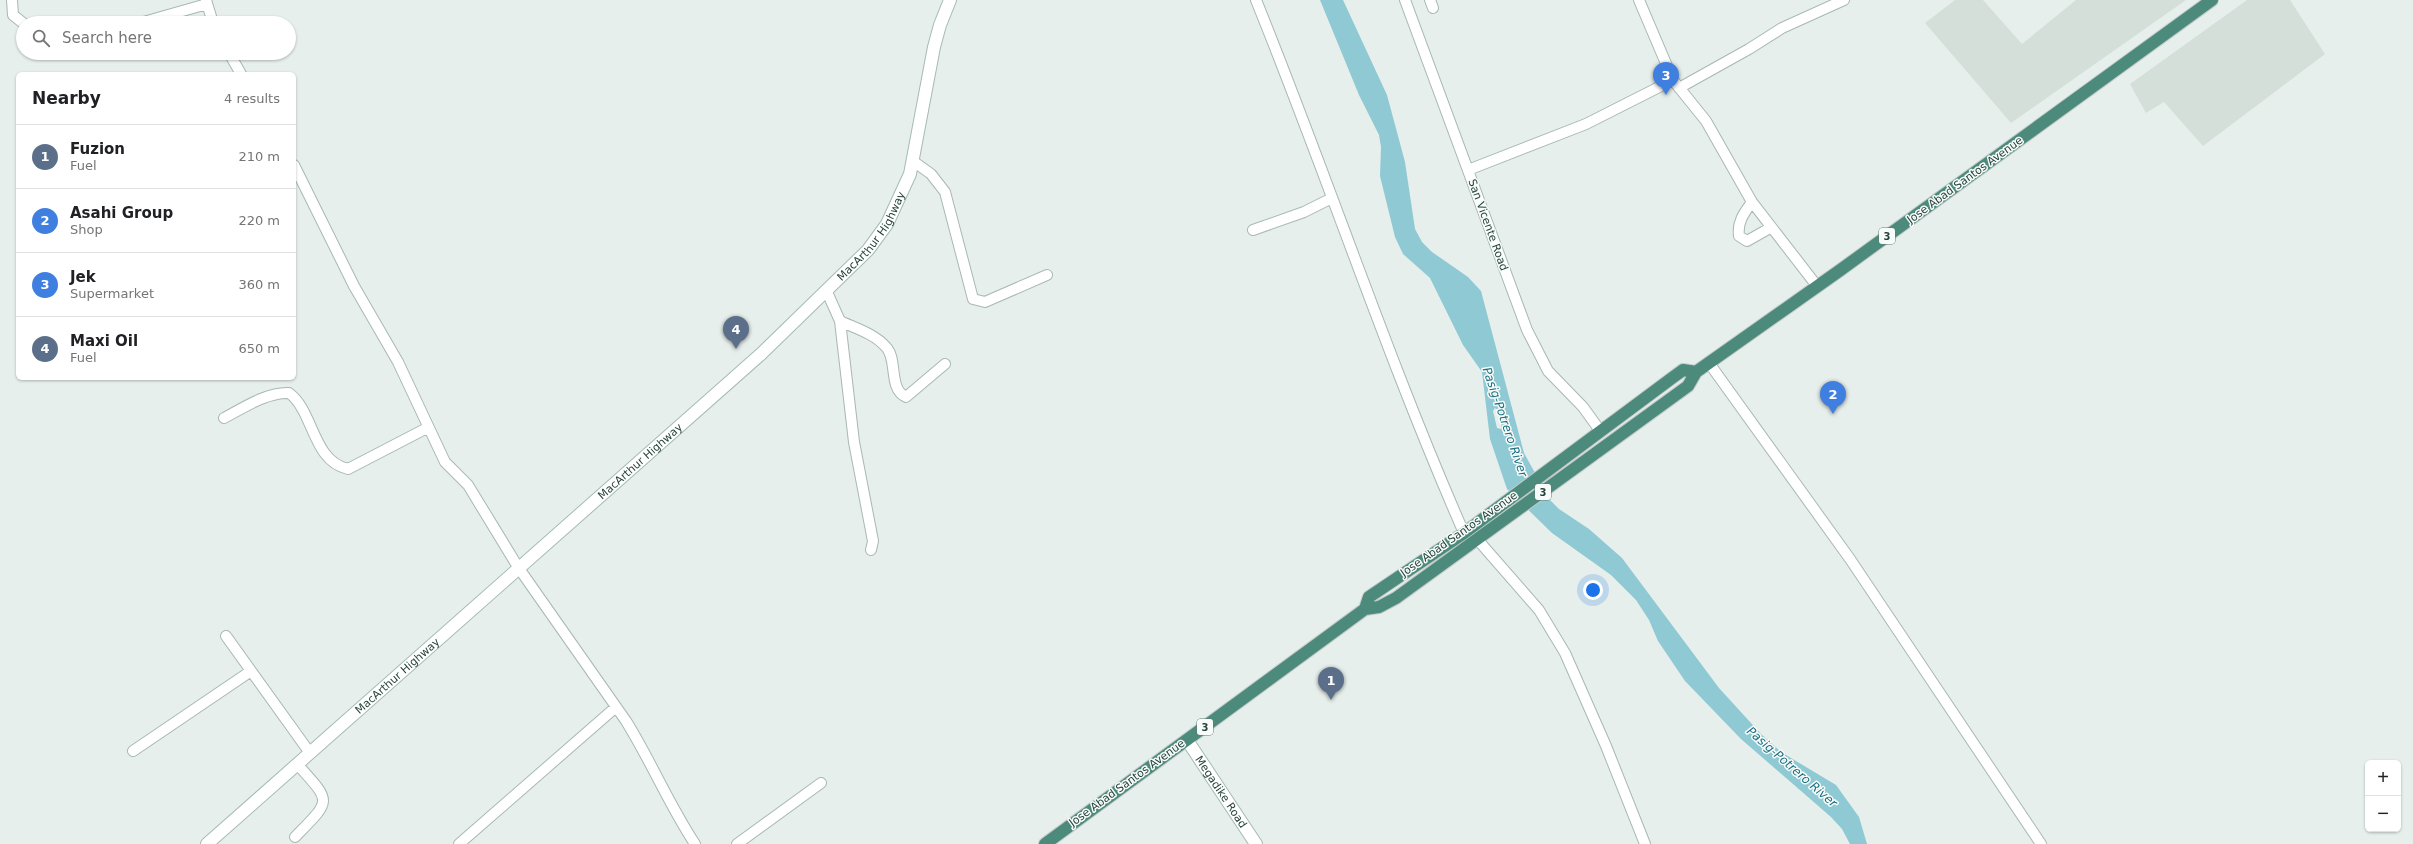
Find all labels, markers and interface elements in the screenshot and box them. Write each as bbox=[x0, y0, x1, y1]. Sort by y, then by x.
search box bbox=[16, 16, 296, 60]
icon: search bbox=[30, 27, 52, 49]
text: Search here bbox=[62, 29, 152, 47]
pin: 3 bbox=[1653, 62, 1679, 95]
text: Nearby bbox=[32, 88, 101, 108]
text: 4 results bbox=[224, 91, 280, 106]
street label: Jose Abad Santos Avenue bbox=[1904, 134, 2025, 227]
text: Fuzion bbox=[70, 140, 125, 158]
text: 1 bbox=[40, 149, 50, 164]
text: 210 m bbox=[238, 149, 280, 164]
text: Fuel bbox=[70, 158, 97, 173]
street label: San Vicente Road bbox=[1465, 177, 1511, 273]
street label: MacArthur Highway bbox=[834, 189, 908, 283]
text: Asahi Group bbox=[70, 204, 173, 222]
text: 2 bbox=[40, 213, 50, 228]
text: 220 m bbox=[238, 213, 280, 228]
text: Shop bbox=[70, 222, 103, 237]
road number: 3 bbox=[1879, 228, 1895, 244]
text: Jek bbox=[70, 268, 96, 286]
text: 3 bbox=[40, 277, 50, 292]
text: 360 m bbox=[238, 277, 280, 292]
text: Supermarket bbox=[70, 286, 154, 301]
pin: 4 bbox=[723, 316, 749, 349]
text: Maxi Oil bbox=[70, 332, 138, 350]
text: 4 bbox=[40, 341, 50, 356]
text: 650 m bbox=[238, 341, 280, 356]
text: Fuel bbox=[70, 350, 97, 365]
water label: Pasig-Potrero River bbox=[1480, 365, 1531, 480]
pin: 2 bbox=[1820, 381, 1846, 414]
street label: MacArthur Highway bbox=[595, 420, 685, 502]
road number: 3 bbox=[1535, 484, 1551, 500]
street label: Jose Abad Santos Avenue bbox=[1397, 489, 1520, 580]
your location bbox=[1583, 580, 1603, 600]
street label: MacArthur Highway bbox=[352, 635, 442, 716]
pin: 1 bbox=[1318, 667, 1344, 700]
road number: 3 bbox=[1197, 719, 1213, 735]
water label: Pasig-Potrero River bbox=[1744, 724, 1841, 811]
street label: Jose Abad Santos Avenue bbox=[1066, 737, 1187, 830]
street label: Megadike Road bbox=[1193, 753, 1250, 830]
map controls bbox=[2365, 760, 2401, 832]
button: + bbox=[2365, 760, 2401, 796]
button: − bbox=[2365, 796, 2401, 832]

